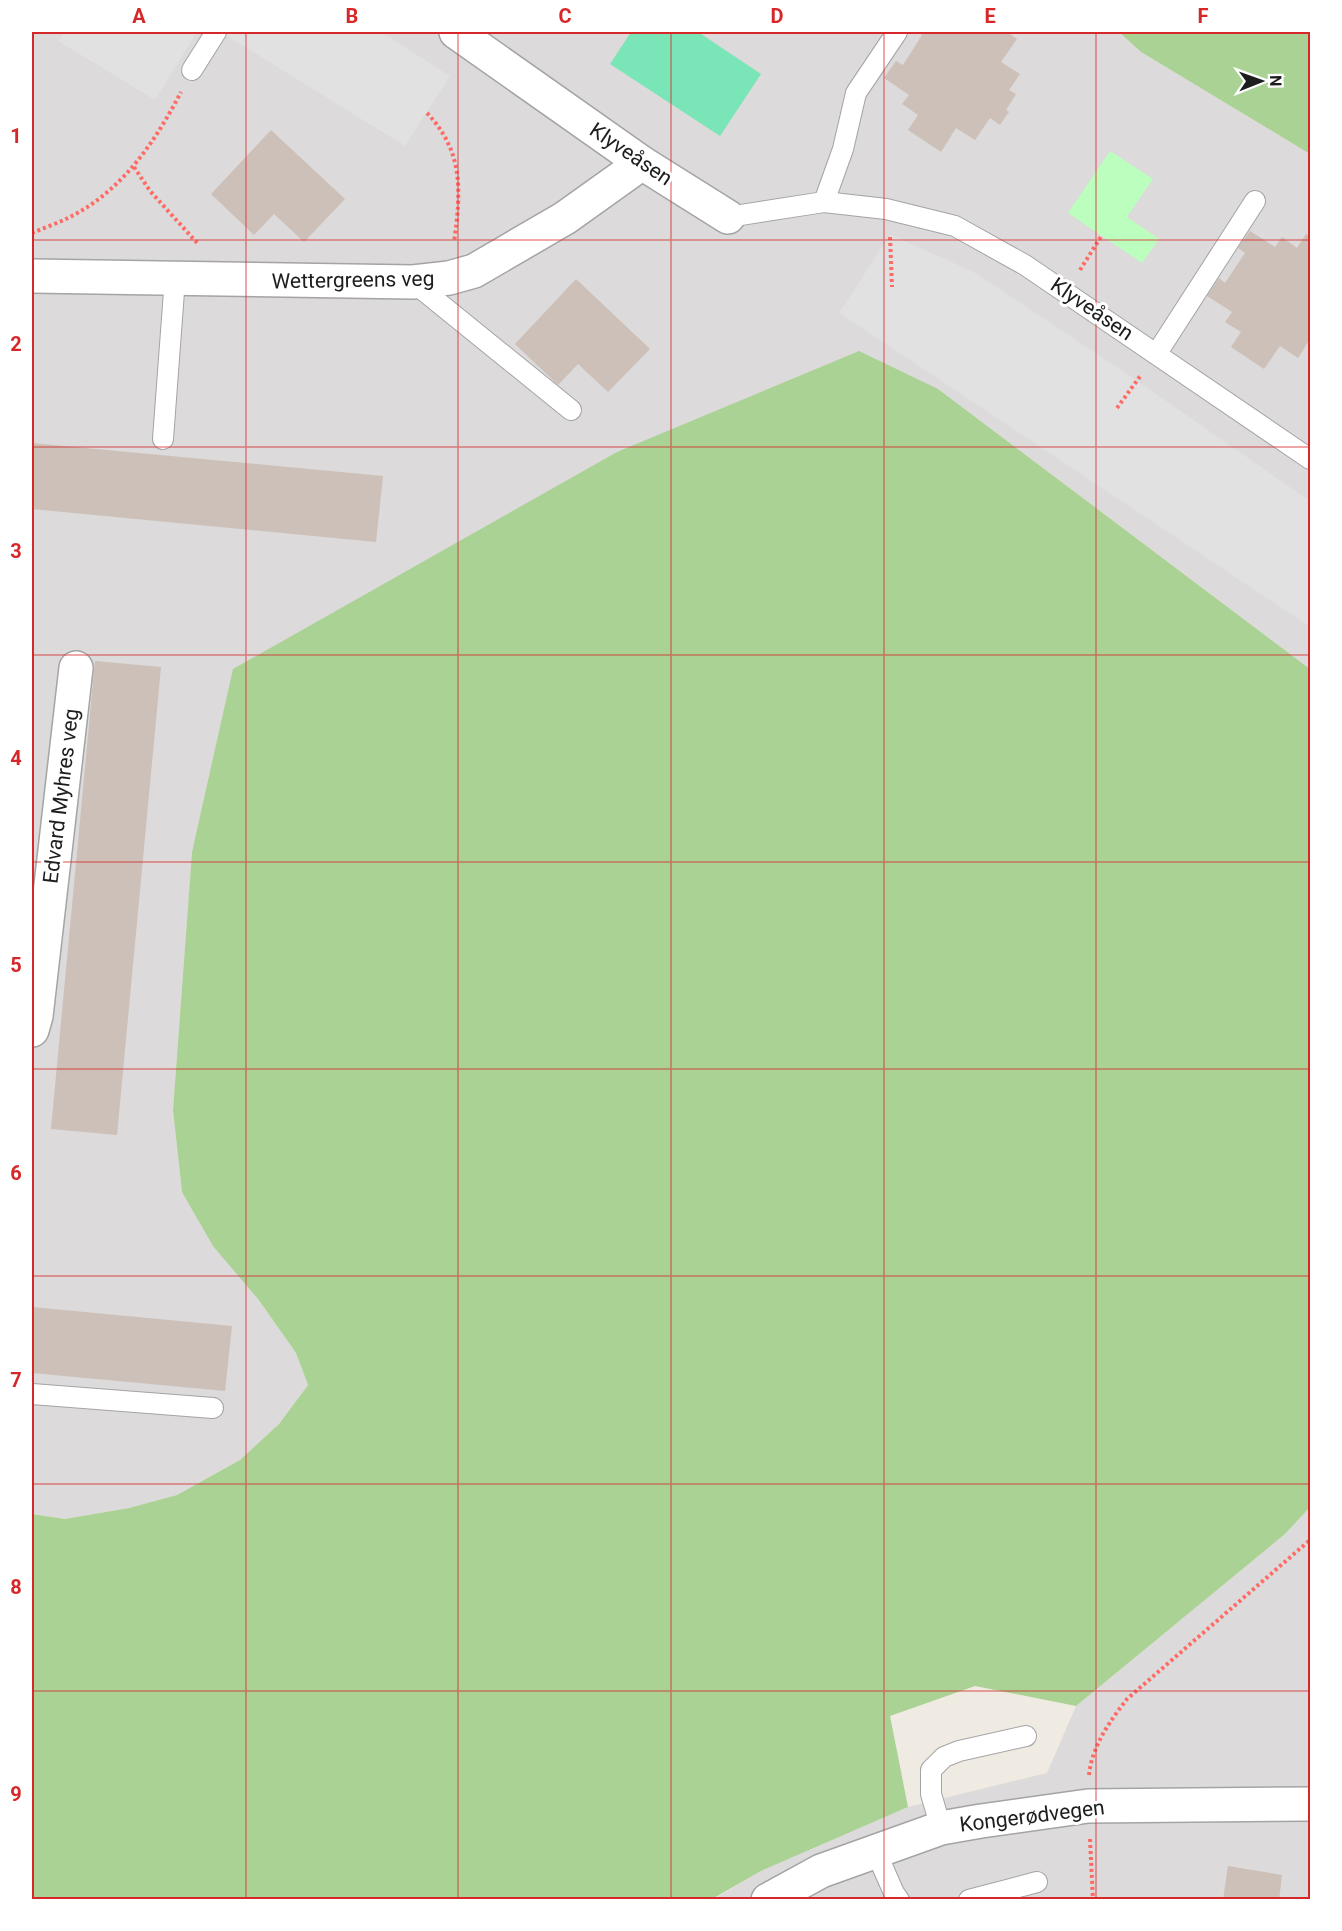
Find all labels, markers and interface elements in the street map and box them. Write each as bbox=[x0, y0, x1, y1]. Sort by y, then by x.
text: A bbox=[132, 4, 146, 28]
text: B bbox=[346, 4, 358, 28]
text: C bbox=[558, 4, 572, 28]
text: D bbox=[771, 4, 784, 28]
text: E bbox=[984, 4, 996, 28]
text: F bbox=[1198, 4, 1209, 28]
north arrow bbox=[1231, 51, 1291, 111]
text: N bbox=[1266, 75, 1285, 87]
street label: Klyveåsen bbox=[585, 118, 677, 190]
text: 1 bbox=[10, 124, 22, 148]
street label: Wettergreens veg bbox=[271, 267, 435, 293]
street label: Klyveåsen bbox=[1046, 273, 1138, 345]
text: 2 bbox=[10, 332, 22, 356]
text: 3 bbox=[10, 539, 22, 563]
street label: Edvard Myhres veg bbox=[38, 707, 84, 885]
text: 4 bbox=[10, 746, 22, 770]
text: 5 bbox=[10, 953, 22, 977]
text: 6 bbox=[10, 1161, 22, 1185]
text: 7 bbox=[10, 1368, 22, 1392]
text: 8 bbox=[10, 1575, 22, 1599]
text: 9 bbox=[10, 1782, 22, 1806]
street label: Kongerødvegen bbox=[958, 1795, 1106, 1837]

